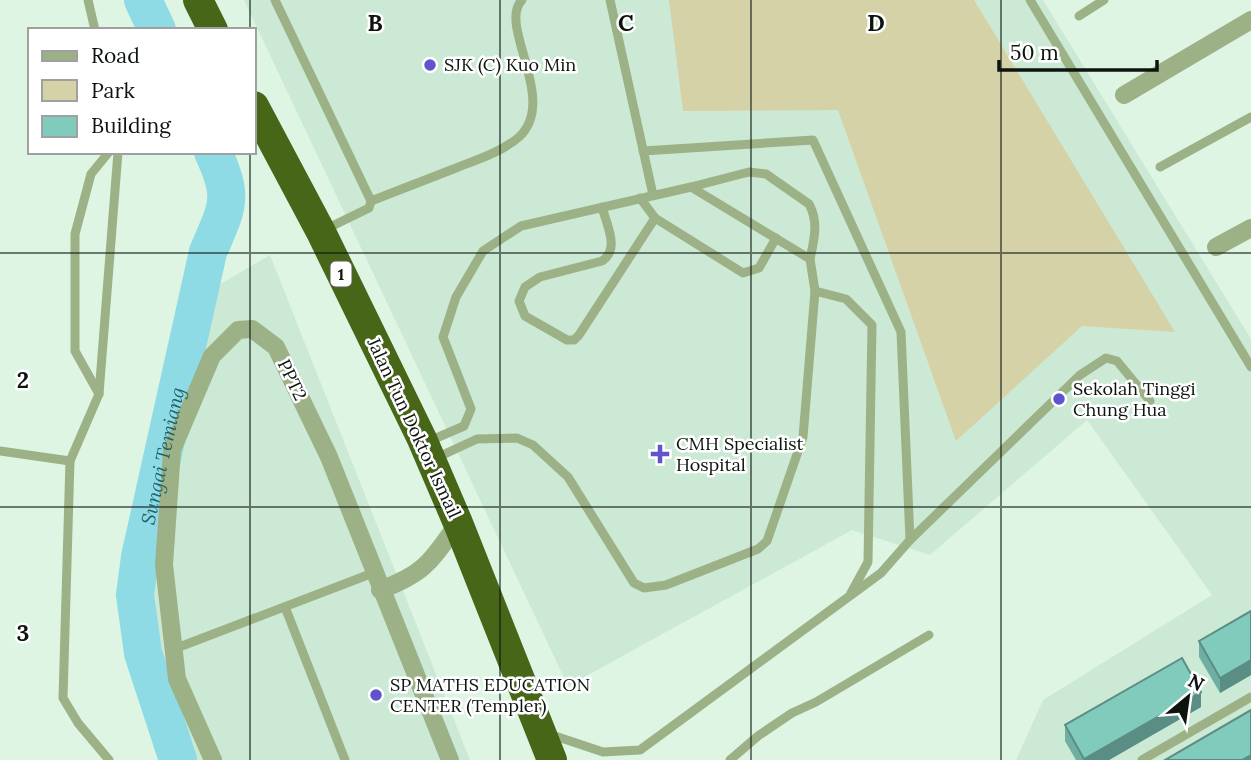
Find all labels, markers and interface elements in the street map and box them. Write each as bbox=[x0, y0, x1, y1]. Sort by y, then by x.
text: B bbox=[367, 8, 383, 37]
text: C bbox=[618, 8, 634, 37]
text: D bbox=[867, 8, 885, 37]
legend bbox=[28, 28, 256, 154]
scale bar bbox=[999, 28, 1156, 72]
text: 50 m bbox=[1010, 39, 1059, 66]
text: Road bbox=[91, 42, 140, 69]
place label: SJK (C) Kuo Min bbox=[444, 53, 576, 76]
marker: SJK (C) Kuo Min bbox=[422, 57, 438, 73]
text: Park bbox=[91, 77, 135, 104]
text: Building bbox=[91, 112, 171, 139]
road number: 1 bbox=[330, 262, 352, 286]
street label: Jalan Tun Doktor Ismail bbox=[362, 333, 466, 522]
street label: PPT2 bbox=[273, 355, 312, 404]
text: 2 bbox=[17, 365, 29, 394]
place label: Sekolah Tinggi Chung Hua bbox=[1073, 377, 1196, 421]
water label: Sungai Temiang bbox=[136, 385, 189, 527]
marker: Sekolah Tinggi Chung Hua bbox=[1051, 391, 1067, 407]
place label: CMH Specialist Hospital bbox=[676, 432, 804, 476]
marker: CMH Specialist Hospital bbox=[650, 444, 670, 464]
text: 3 bbox=[17, 618, 29, 647]
north arrow bbox=[1153, 662, 1223, 732]
text: N bbox=[1184, 668, 1209, 696]
place label: SP MATHS EDUCATION CENTER (Templer) bbox=[390, 673, 590, 717]
marker: SP MATHS EDUCATION CENTER (Templer) bbox=[368, 687, 384, 703]

